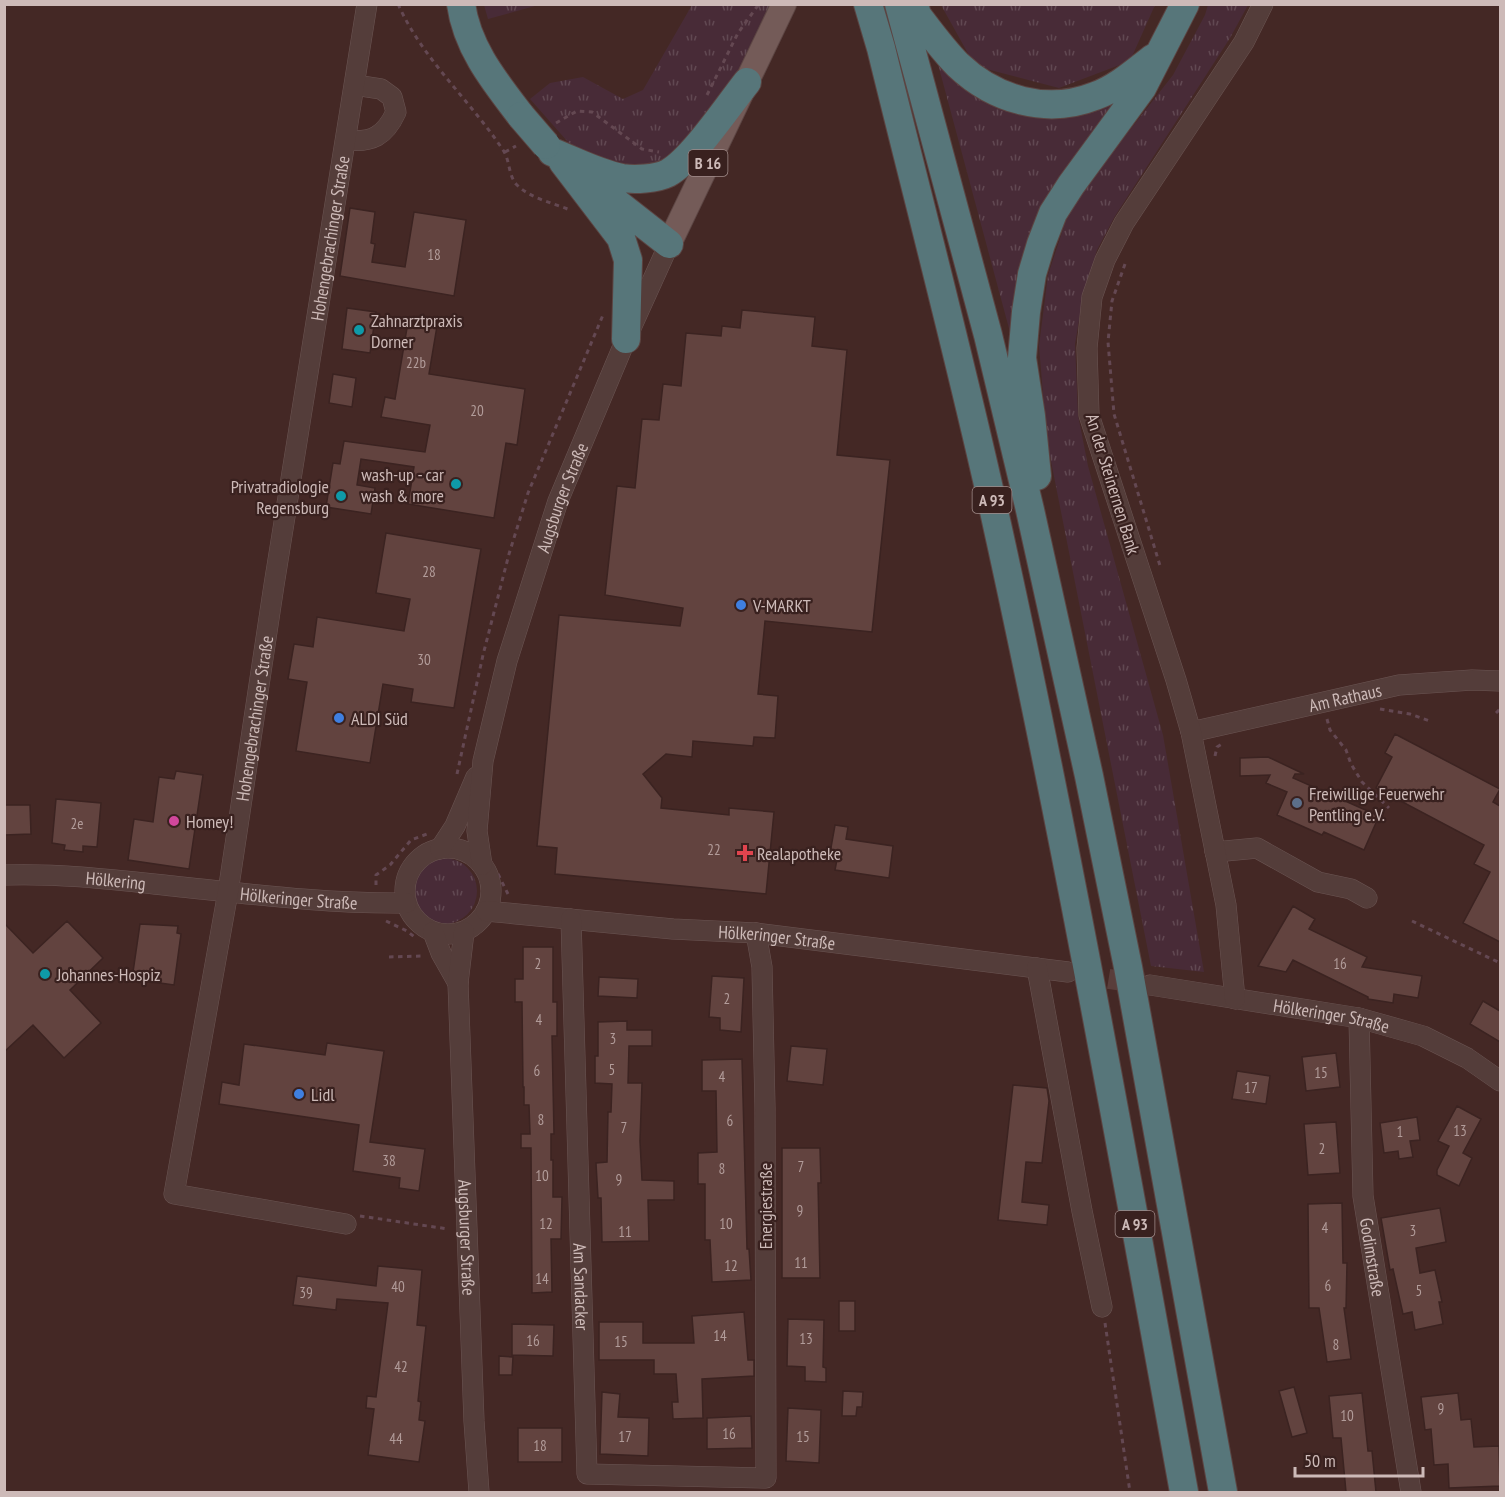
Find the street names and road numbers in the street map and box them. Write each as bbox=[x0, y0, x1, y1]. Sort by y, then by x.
road number: B 16 bbox=[688, 150, 728, 176]
street label: Hohengebrachinger Straße bbox=[305, 154, 354, 323]
street label: An der Steinernen Bank bbox=[1081, 411, 1145, 557]
street label: Augsburger Straße bbox=[531, 439, 593, 555]
road number: A 93 bbox=[972, 487, 1012, 513]
street label: Hohengebrachinger Straße bbox=[230, 634, 278, 803]
street label: Am Rathaus bbox=[1307, 678, 1384, 717]
street label: Hölkering bbox=[85, 866, 147, 894]
street label: Hölkeringer Straße bbox=[239, 882, 358, 914]
street label: Hölkeringer Straße bbox=[718, 920, 837, 954]
street label: Hölkeringer Straße bbox=[1272, 993, 1392, 1038]
street label: Energiestraße bbox=[754, 1163, 777, 1249]
street label: Augsburger Straße bbox=[454, 1179, 481, 1296]
road number: A 93 bbox=[1116, 1211, 1154, 1237]
street label: Godimstraße bbox=[1355, 1216, 1391, 1298]
street label: Am Sandacker bbox=[569, 1243, 594, 1331]

